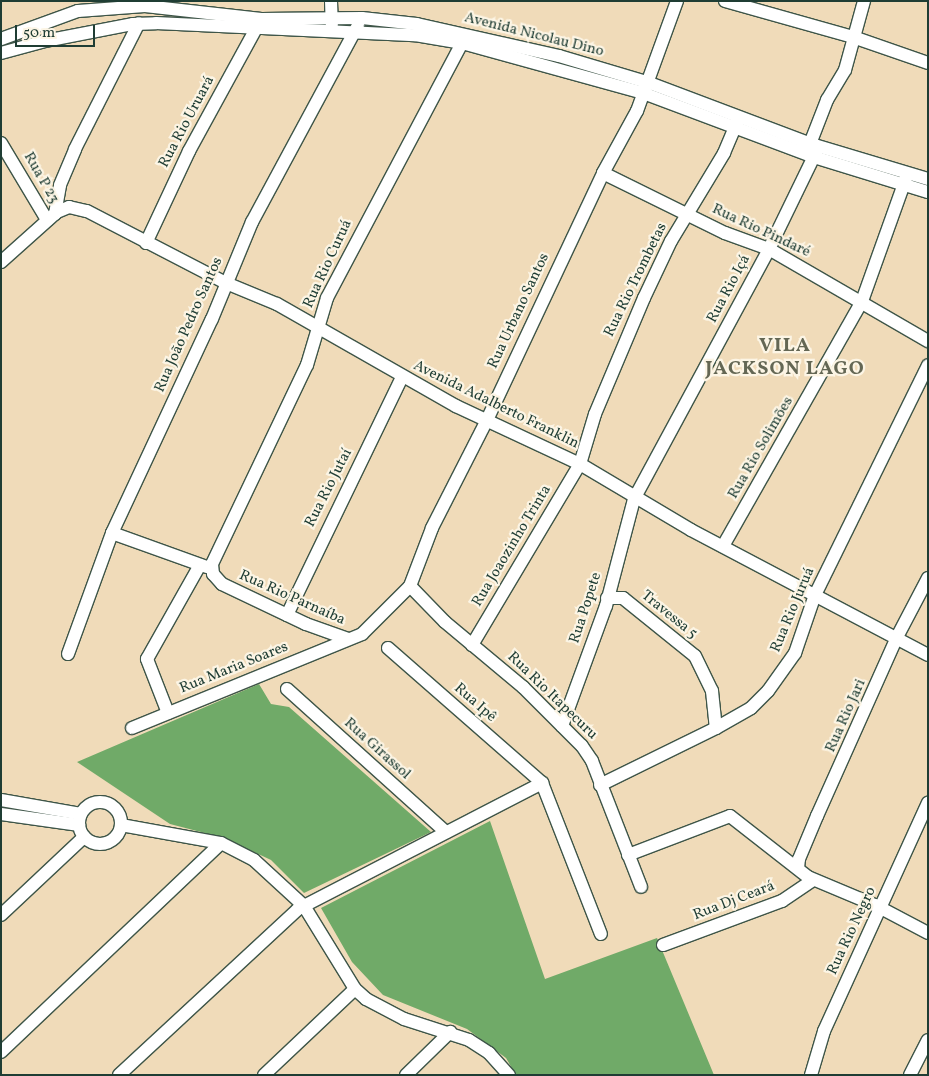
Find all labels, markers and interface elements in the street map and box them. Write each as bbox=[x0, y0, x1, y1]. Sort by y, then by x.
street label: Avenida Nicolau Dino bbox=[462, 9, 606, 61]
scale bar bbox=[18, 15, 98, 47]
text: 50 m bbox=[23, 23, 55, 44]
street label: Rua Rio Uruará bbox=[155, 73, 219, 171]
street label: Rua P 23 bbox=[19, 149, 63, 207]
street label: Rua Rio Pindaré bbox=[709, 200, 813, 262]
street label: Rua Rio Curuá bbox=[300, 217, 356, 311]
street label: Rua Rio Trombetas bbox=[600, 220, 672, 340]
street label: Rua Urbano Santos bbox=[484, 250, 554, 372]
street label: Rua Rio Içá bbox=[704, 252, 754, 326]
street label: Rua João Pedro Santos bbox=[151, 255, 227, 395]
district label: VILA JACKSON LAGO bbox=[704, 335, 866, 382]
street label: Avenida Adalberto Franklin bbox=[410, 357, 582, 453]
street label: Rua Rio Solimões bbox=[724, 394, 798, 502]
street label: Rua Rio Jutaí bbox=[302, 446, 356, 530]
street label: Rua Joaozinho Trinta bbox=[468, 482, 556, 610]
street label: Rua Rio Juruá bbox=[767, 565, 819, 655]
street label: Rua Rio Parnaíba bbox=[236, 567, 348, 629]
street label: Rua Popete bbox=[566, 570, 606, 646]
street label: Travessa 5 bbox=[637, 587, 701, 643]
street label: Rua Maria Soares bbox=[177, 638, 291, 698]
street label: Rua Rio Itapecuru bbox=[503, 648, 601, 744]
street label: Rua Rio Jari bbox=[822, 677, 870, 755]
street label: Rua Ipê bbox=[450, 680, 500, 726]
street label: Rua Girassol bbox=[340, 714, 414, 784]
street label: Rua Dj Ceará bbox=[691, 877, 777, 925]
street label: Rua Rio Negro bbox=[824, 884, 880, 978]

